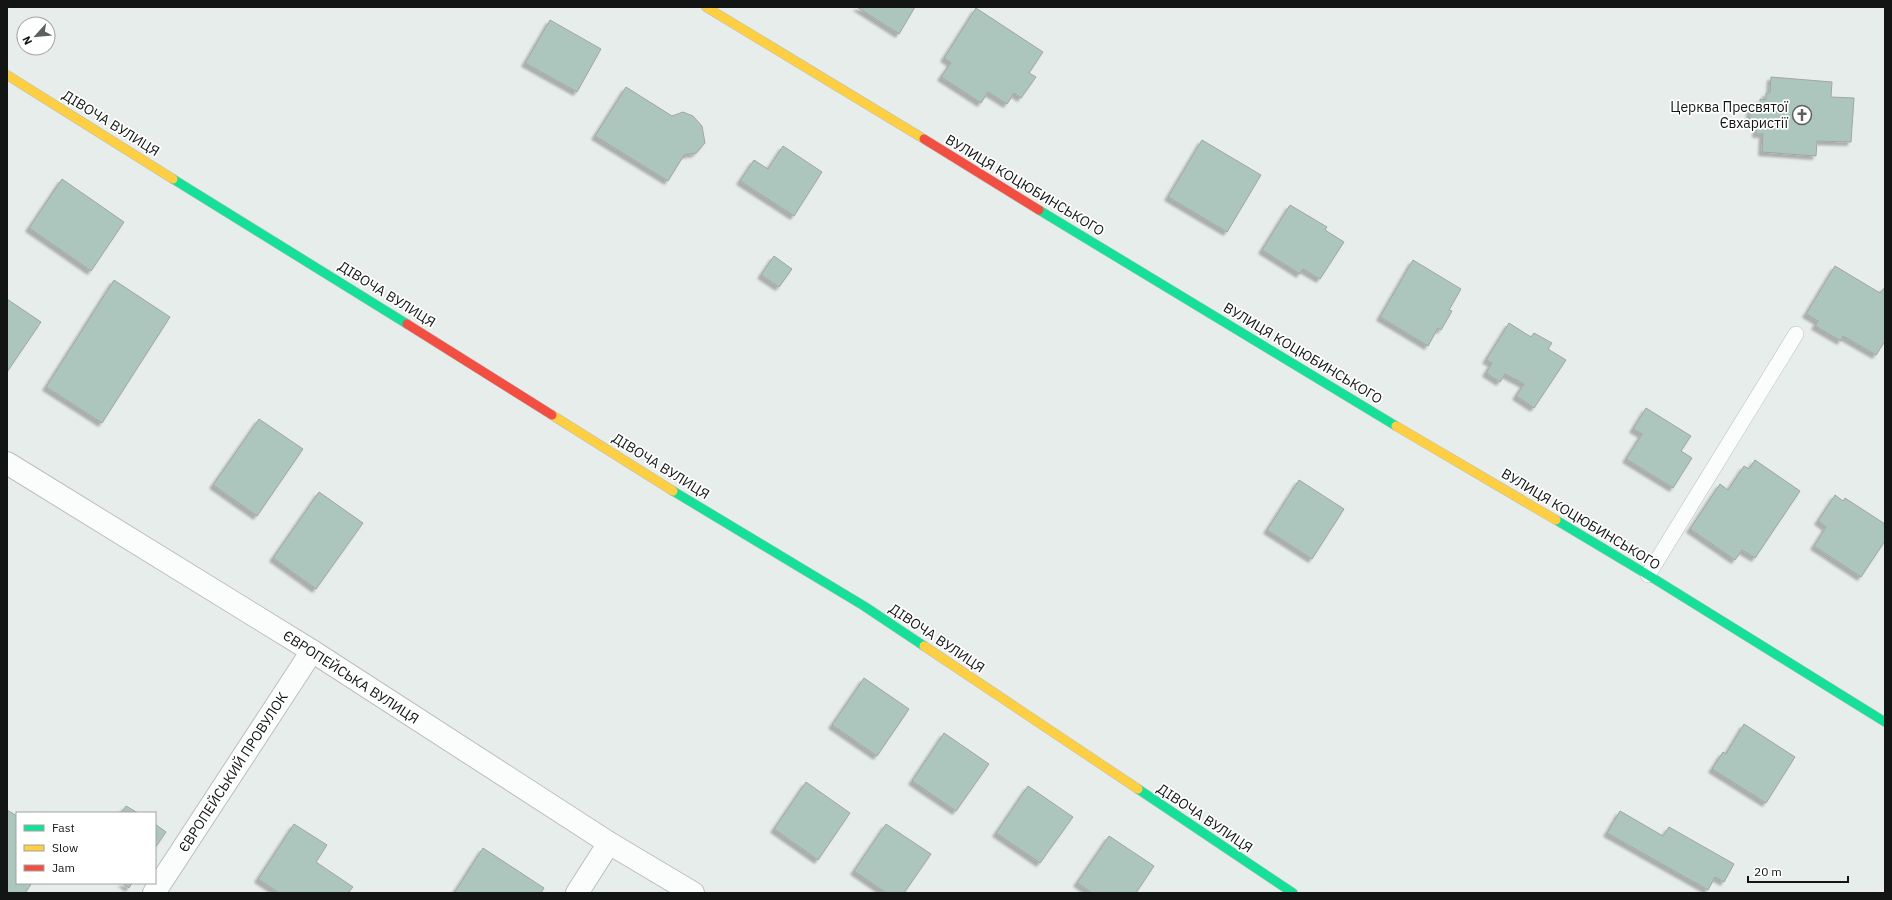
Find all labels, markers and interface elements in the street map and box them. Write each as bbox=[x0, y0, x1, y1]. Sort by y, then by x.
north arrow bbox=[16, 16, 56, 56]
text: N bbox=[19, 34, 35, 47]
street label: ДІВОЧА ВУЛИЦЯ bbox=[59, 86, 163, 160]
place label: Церква Пресвятої Євхаристії bbox=[1670, 98, 1788, 132]
church icon: Церква Пресвятої Євхаристії bbox=[1791, 104, 1813, 126]
street label: ВУЛИЦЯ КОЦЮБИНСЬКОГО bbox=[942, 130, 1108, 240]
street label: ДІВОЧА ВУЛИЦЯ bbox=[335, 257, 439, 331]
street label: ВУЛИЦЯ КОЦЮБИНСЬКОГО bbox=[1220, 298, 1386, 408]
street label: ДІВОЧА ВУЛИЦЯ bbox=[609, 429, 713, 503]
street label: ВУЛИЦЯ КОЦЮБИНСЬКОГО bbox=[1498, 464, 1664, 574]
street label: ДІВОЧА ВУЛИЦЯ bbox=[886, 599, 988, 677]
street label: ЄВРОПЕЙСЬКА ВУЛИЦЯ bbox=[280, 625, 423, 728]
street label: ЄВРОПЕЙСЬКИЙ ПРОВУЛОК bbox=[174, 688, 292, 855]
street label: ДІВОЧА ВУЛИЦЯ bbox=[1154, 779, 1256, 857]
legend bbox=[16, 812, 156, 884]
text: Fast bbox=[52, 820, 75, 835]
text: Slow bbox=[52, 840, 78, 855]
scale bar bbox=[1748, 858, 1848, 884]
text: Jam bbox=[52, 860, 75, 875]
text: 20 m bbox=[1754, 864, 1782, 879]

